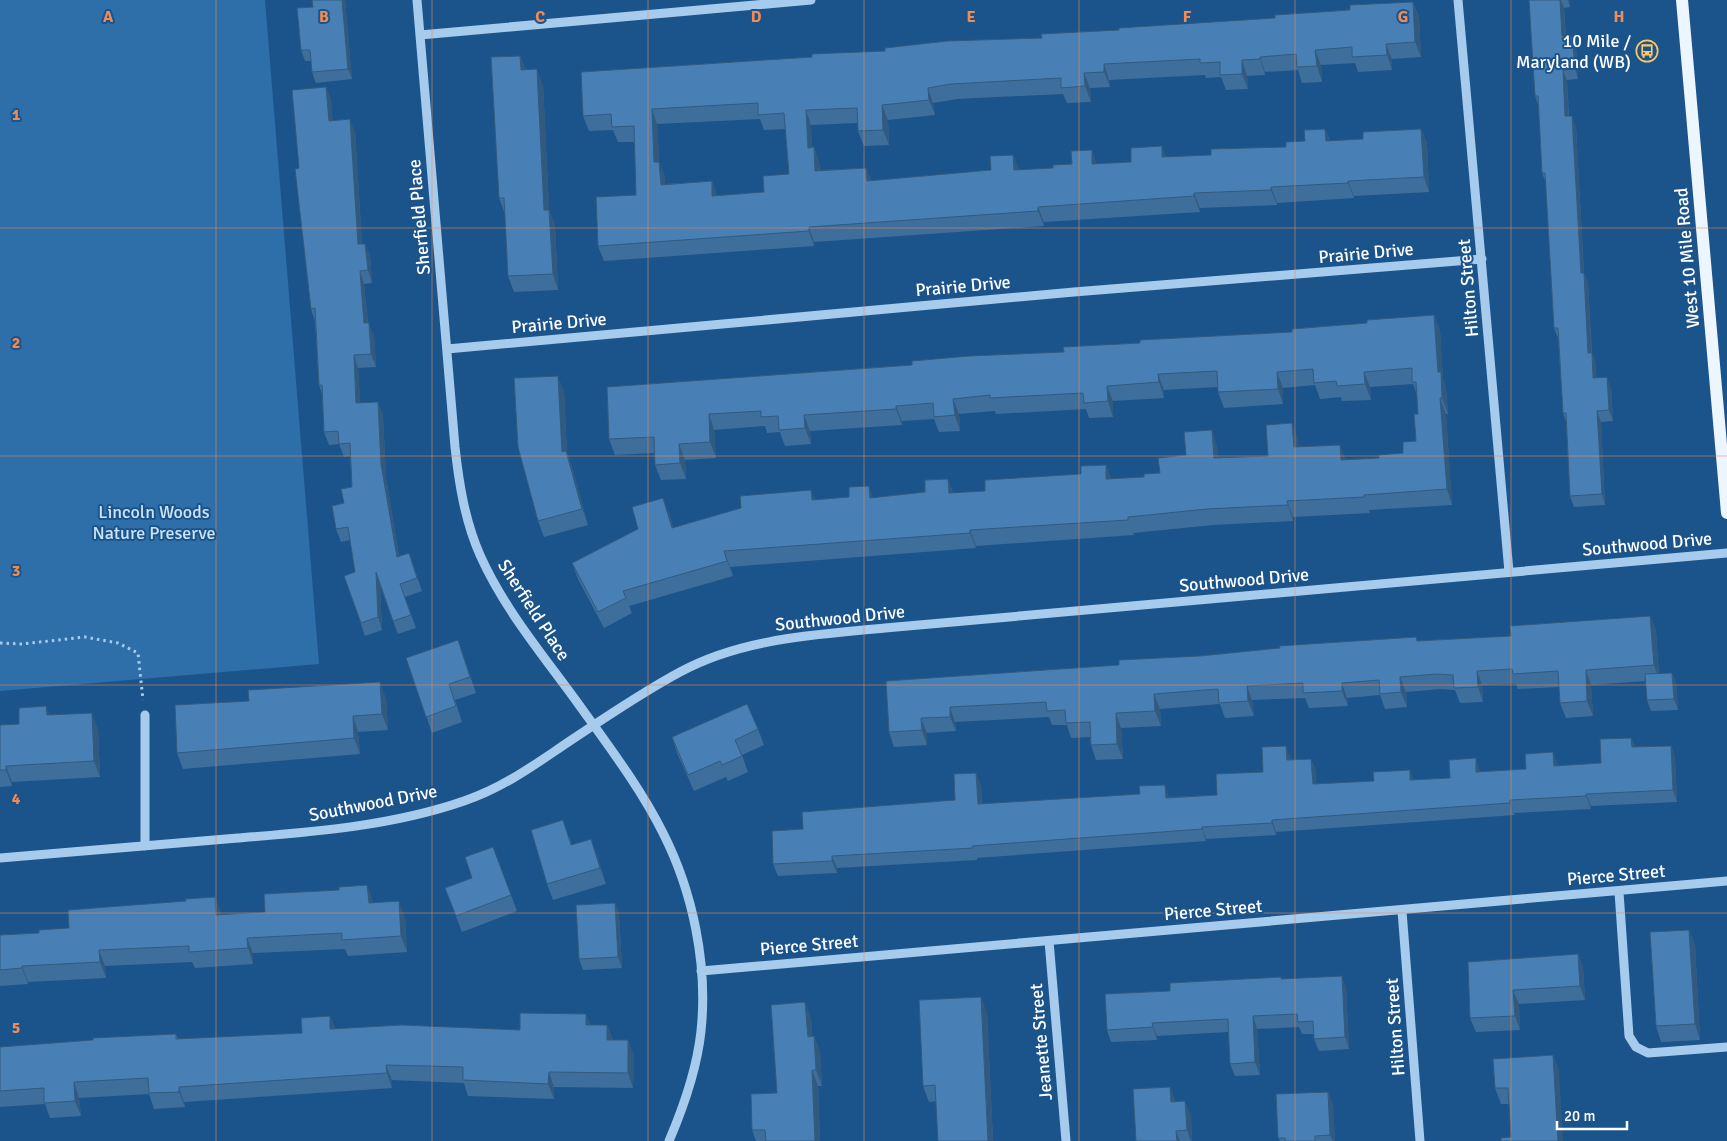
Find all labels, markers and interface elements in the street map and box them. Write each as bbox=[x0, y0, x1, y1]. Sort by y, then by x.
text: A bbox=[103, 7, 114, 27]
text: B bbox=[319, 7, 329, 27]
text: C bbox=[535, 7, 545, 27]
text: D bbox=[751, 7, 762, 27]
text: E bbox=[966, 7, 976, 27]
text: F bbox=[1183, 7, 1192, 27]
text: G bbox=[1398, 7, 1408, 27]
text: H bbox=[1614, 7, 1624, 27]
place label: 10 Mile / Maryland (WB) bbox=[1516, 30, 1631, 73]
bus stop icon: 10 Mile / Maryland (WB) bbox=[1635, 39, 1659, 63]
text: 1 bbox=[12, 105, 21, 125]
street label: Sherfield Place bbox=[403, 158, 435, 276]
street label: West 10 Mile Road bbox=[1670, 187, 1704, 329]
street label: Prairie Drive bbox=[1317, 238, 1415, 268]
street label: Hilton Street bbox=[1453, 238, 1483, 338]
street label: Prairie Drive bbox=[914, 271, 1012, 301]
street label: Prairie Drive bbox=[510, 308, 608, 338]
text: 2 bbox=[12, 333, 20, 353]
park label: Lincoln Woods Nature Preserve bbox=[93, 501, 215, 544]
street label: Southwood Drive bbox=[1581, 527, 1713, 561]
street label: Sherfield Place bbox=[493, 555, 575, 665]
text: 3 bbox=[12, 561, 20, 581]
street label: Southwood Drive bbox=[1178, 563, 1310, 597]
street label: Southwood Drive bbox=[774, 600, 906, 636]
street label: Southwood Drive bbox=[307, 780, 439, 826]
text: 4 bbox=[12, 789, 21, 809]
street label: Pierce Street bbox=[1566, 860, 1666, 890]
street label: Pierce Street bbox=[1163, 895, 1263, 925]
street label: Pierce Street bbox=[759, 930, 859, 960]
street label: Hilton Street bbox=[1381, 977, 1409, 1077]
street label: Jeanette Street bbox=[1025, 983, 1057, 1101]
text: 5 bbox=[12, 1018, 20, 1038]
scale bar bbox=[1557, 1098, 1627, 1130]
text: 20 m bbox=[1564, 1107, 1595, 1125]

